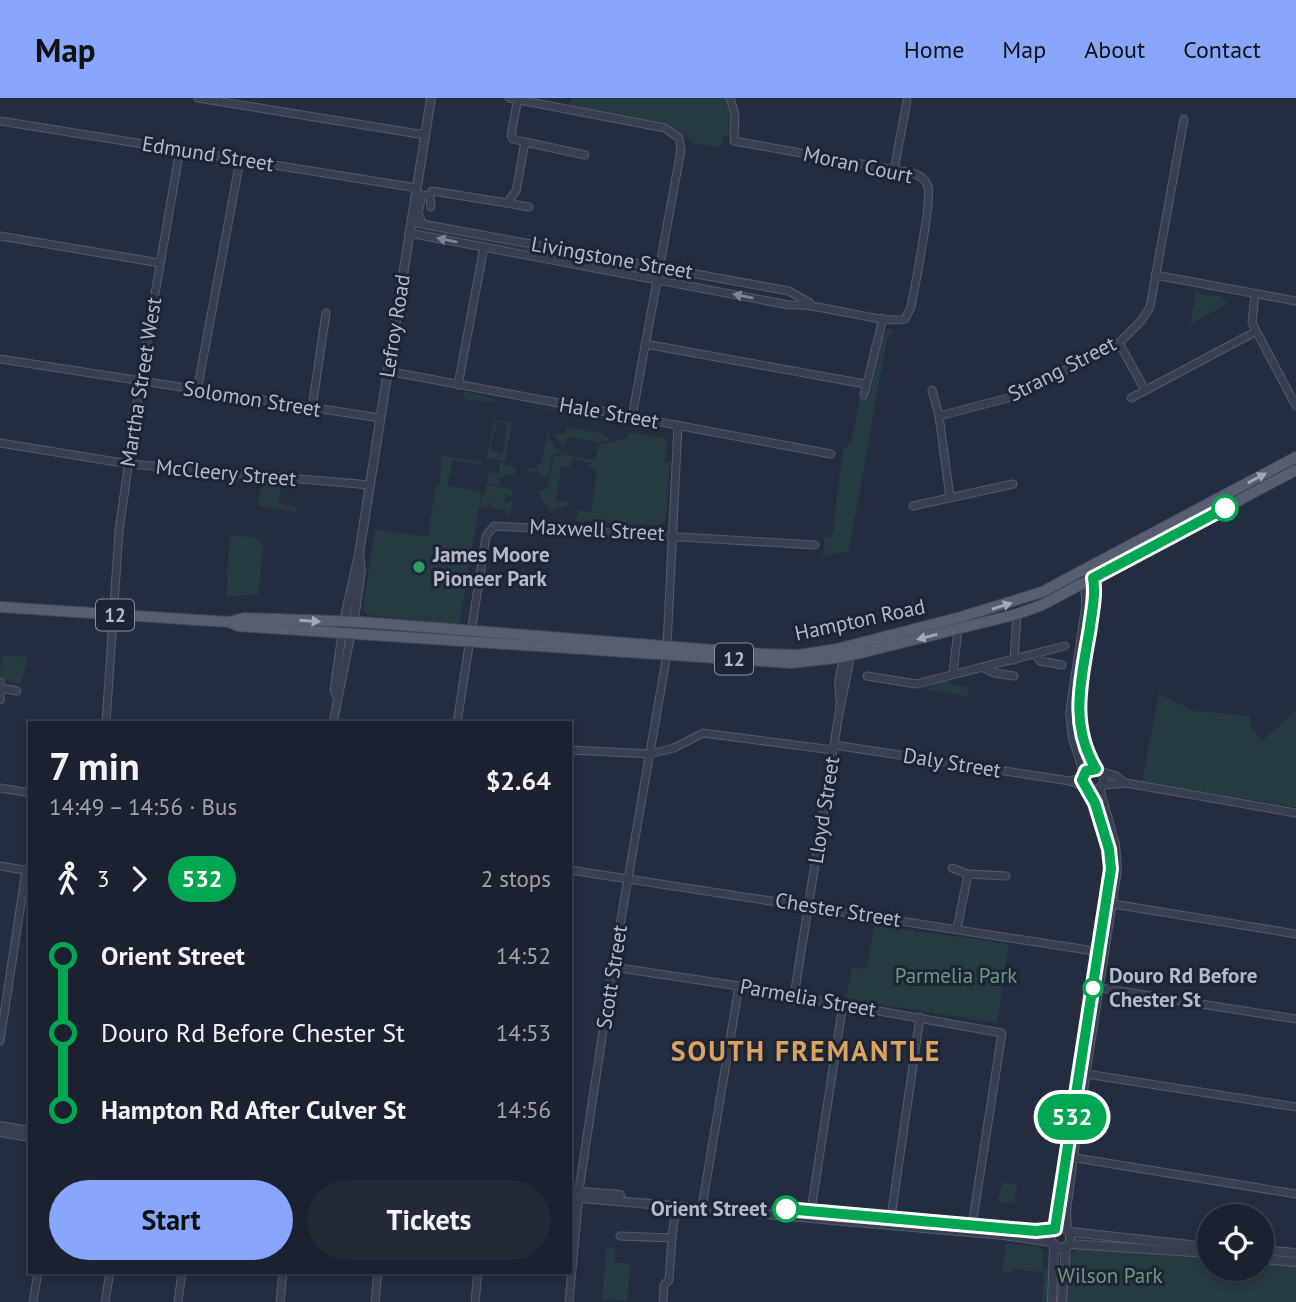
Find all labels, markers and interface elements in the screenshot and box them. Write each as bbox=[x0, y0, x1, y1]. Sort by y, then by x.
text: Map bbox=[35, 28, 96, 71]
text: Home bbox=[904, 34, 964, 65]
text: Map bbox=[1002, 34, 1046, 65]
text: About bbox=[1084, 34, 1145, 65]
text: Contact bbox=[1183, 34, 1261, 65]
street label: Edmund Street bbox=[140, 130, 276, 177]
street label: Moran Court bbox=[801, 140, 915, 189]
street label: Livingstone Street bbox=[529, 230, 695, 285]
one-way arrow bbox=[436, 234, 458, 245]
street label: Lefroy Road bbox=[373, 272, 416, 380]
one-way arrow bbox=[732, 290, 754, 301]
street label: Martha Street West bbox=[114, 295, 167, 469]
street label: Strang Street bbox=[1003, 330, 1120, 407]
street label: Solomon Street bbox=[181, 374, 323, 423]
street label: Hale Street bbox=[557, 390, 661, 435]
street label: McCleery Street bbox=[155, 453, 297, 492]
one-way arrow bbox=[1247, 472, 1267, 484]
unlabelled marker bbox=[1212, 495, 1238, 521]
street label: Maxwell Street bbox=[529, 512, 665, 547]
place label: James Moore Pioneer Park bbox=[432, 541, 550, 592]
marker: James Moore Pioneer Park bbox=[411, 559, 427, 575]
street label: Hampton Road bbox=[792, 593, 928, 647]
road number: 12 bbox=[96, 600, 134, 630]
one-way arrow bbox=[992, 600, 1013, 610]
one-way arrow bbox=[300, 616, 322, 627]
one-way arrow bbox=[915, 632, 937, 643]
road number: 12 bbox=[715, 644, 753, 674]
text: 7 min bbox=[49, 741, 140, 790]
street label: Daly Street bbox=[901, 741, 1003, 784]
street label: Lloyd Street bbox=[802, 754, 845, 866]
text: $2.64 bbox=[486, 764, 551, 797]
text: 14:49 – 14:56 · Bus bbox=[49, 792, 237, 821]
icon: walk bbox=[49, 860, 87, 898]
icon: forward bbox=[120, 860, 158, 898]
text: 532 bbox=[182, 863, 222, 894]
text: 3 bbox=[97, 864, 110, 893]
text: 2 stops bbox=[481, 864, 551, 893]
street label: Chester Street bbox=[773, 886, 903, 933]
street label: Scott Street bbox=[590, 923, 633, 1031]
text: Orient Street bbox=[101, 939, 245, 972]
text: 14:52 bbox=[496, 941, 551, 970]
park label: Parmelia Park bbox=[895, 962, 1017, 989]
place label: Douro Rd Before Chester St bbox=[1109, 962, 1257, 1013]
street label: Parmelia Street bbox=[738, 972, 878, 1023]
marker: Douro Rd Before Chester St bbox=[1083, 978, 1103, 998]
text: Douro Rd Before Chester St bbox=[101, 1016, 405, 1049]
text: 14:53 bbox=[496, 1018, 551, 1047]
district label: SOUTH FREMANTLE bbox=[671, 1032, 941, 1069]
text: Hampton Rd After Culver St bbox=[101, 1093, 406, 1126]
line badge: 532 bbox=[1032, 1094, 1112, 1140]
text: 14:56 bbox=[496, 1095, 551, 1124]
text: 532 bbox=[1052, 1101, 1092, 1132]
button: Start bbox=[49, 1180, 293, 1260]
button: Tickets bbox=[307, 1180, 551, 1260]
place label: Orient Street bbox=[651, 1195, 768, 1222]
marker: Orient Street bbox=[773, 1196, 799, 1222]
map controls bbox=[1197, 1204, 1274, 1281]
button: locate bbox=[1197, 1204, 1274, 1281]
park label: Wilson Park bbox=[1058, 1262, 1162, 1289]

